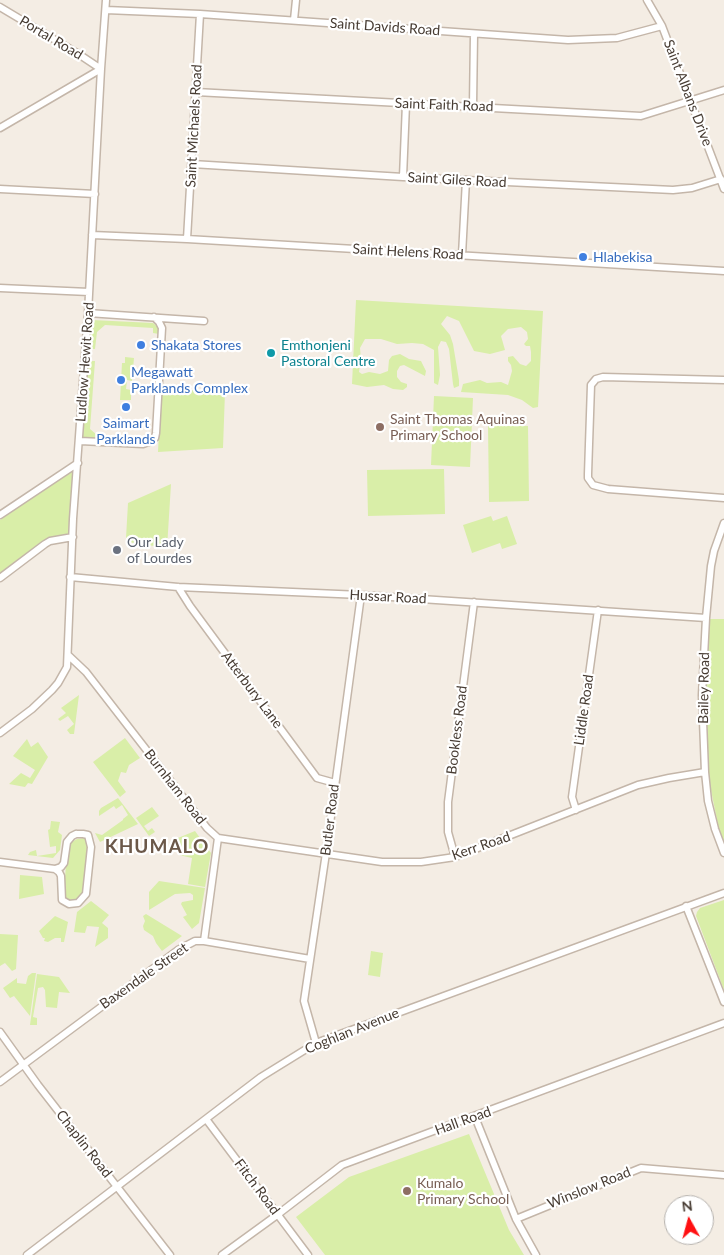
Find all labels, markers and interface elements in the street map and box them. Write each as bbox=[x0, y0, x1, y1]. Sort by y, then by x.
street label: Portal Road bbox=[16, 13, 86, 63]
street label: Saint Davids Road bbox=[329, 15, 441, 39]
street label: Saint Albans Drive bbox=[660, 37, 716, 149]
street label: Saint Michaels Road bbox=[182, 64, 206, 188]
street label: Saint Faith Road bbox=[394, 95, 494, 115]
street label: Saint Giles Road bbox=[407, 169, 507, 191]
street label: Saint Helens Road bbox=[352, 241, 464, 263]
place label: Hlabekisa bbox=[593, 249, 653, 265]
marker: Hlabekisa bbox=[577, 251, 589, 263]
street label: Ludlow Hewit Road bbox=[72, 302, 98, 422]
place label: Shakata Stores bbox=[151, 337, 241, 353]
place label: Emthonjeni Pastoral Centre bbox=[281, 337, 375, 370]
marker: Shakata Stores bbox=[135, 339, 147, 351]
marker: Emthonjeni Pastoral Centre bbox=[265, 347, 277, 359]
place label: Megawatt Parklands Complex bbox=[131, 364, 248, 397]
marker: Megawatt Parklands Complex bbox=[115, 374, 127, 386]
marker: Saimart Parklands bbox=[120, 401, 132, 413]
place label: Saint Thomas Aquinas Primary School bbox=[390, 411, 525, 444]
place label: Saimart Parklands bbox=[96, 415, 156, 448]
marker: Saint Thomas Aquinas Primary School bbox=[374, 421, 386, 433]
place label: Our Lady of Lourdes bbox=[127, 534, 192, 566]
marker: Our Lady of Lourdes bbox=[111, 544, 123, 556]
street label: Hussar Road bbox=[349, 587, 427, 607]
street label: Atterbury Lane bbox=[218, 648, 286, 732]
street label: Bailey Road bbox=[695, 652, 713, 724]
street label: Liddle Road bbox=[571, 673, 597, 747]
street label: Bookless Road bbox=[443, 685, 471, 775]
street label: Burnham Road bbox=[141, 746, 209, 828]
street label: Butler Road bbox=[317, 783, 343, 857]
street label: Kerr Road bbox=[449, 828, 513, 864]
district label: KHUMALO bbox=[104, 836, 210, 858]
street label: Baxendale Street bbox=[97, 939, 191, 1013]
street label: Coghlan Avenue bbox=[302, 1004, 402, 1058]
street label: Hall Road bbox=[433, 1103, 493, 1139]
street label: Chaplin Road bbox=[52, 1107, 116, 1181]
street label: Fitch Road bbox=[231, 1156, 283, 1218]
street label: Winslow Road bbox=[545, 1164, 633, 1212]
place label: Kumalo Primary School bbox=[417, 1175, 509, 1208]
marker: Kumalo Primary School bbox=[401, 1185, 413, 1197]
north arrow bbox=[664, 1195, 714, 1245]
text: N bbox=[681, 1197, 694, 1215]

